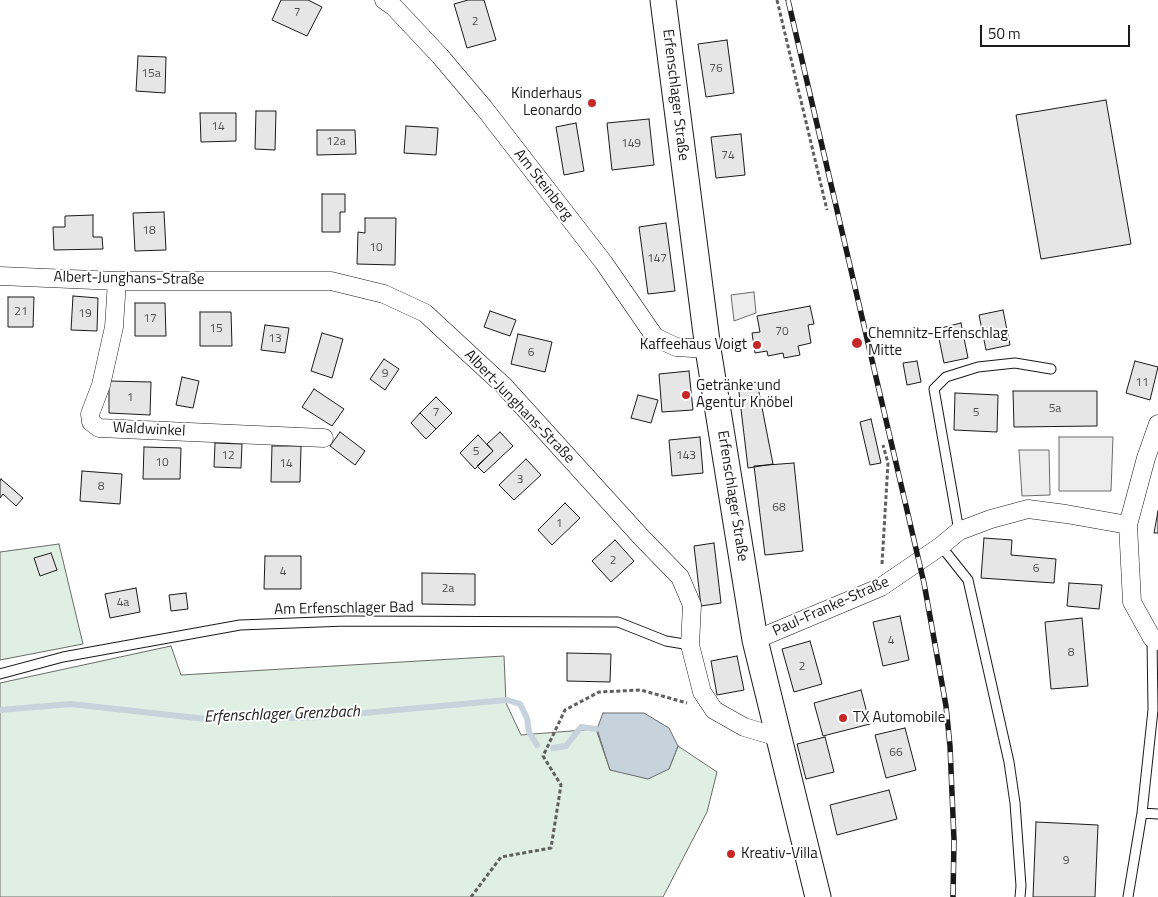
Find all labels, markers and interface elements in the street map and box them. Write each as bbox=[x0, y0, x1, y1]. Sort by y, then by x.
house number: 7 bbox=[294, 6, 300, 20]
house number: 2 bbox=[472, 15, 478, 29]
scale bar bbox=[983, 15, 1133, 47]
text: 50 m bbox=[988, 22, 1021, 45]
street label: Erfenschlager Straße bbox=[658, 28, 692, 162]
house number: 76 bbox=[709, 62, 723, 76]
house number: 15a bbox=[141, 67, 161, 81]
place label: Kinderhaus Leonardo bbox=[511, 85, 582, 120]
marker: Kinderhaus Leonardo bbox=[586, 97, 598, 109]
house number: 14 bbox=[211, 120, 225, 134]
house number: 12a bbox=[326, 135, 346, 149]
house number: 149 bbox=[621, 137, 641, 151]
street label: Am Steinberg bbox=[510, 146, 576, 224]
house number: 74 bbox=[721, 149, 735, 163]
house number: 18 bbox=[142, 224, 156, 238]
house number: 10 bbox=[369, 241, 383, 255]
house number: 147 bbox=[647, 252, 667, 266]
street label: Albert-Junghans-Straße bbox=[53, 269, 205, 289]
house number: 21 bbox=[14, 305, 28, 319]
house number: 19 bbox=[78, 307, 92, 321]
house number: 17 bbox=[143, 312, 157, 326]
house number: 15 bbox=[209, 322, 223, 336]
house number: 70 bbox=[775, 325, 789, 339]
place label: Chemnitz-Erfenschlag Mitte bbox=[868, 325, 1008, 360]
house number: 13 bbox=[268, 332, 282, 346]
place label: Kaffeehaus Voigt bbox=[640, 336, 747, 354]
marker: Chemnitz-Erfenschlag Mitte bbox=[850, 336, 864, 350]
marker: Kaffeehaus Voigt bbox=[751, 339, 763, 351]
street label: Albert-Junghans-Straße bbox=[460, 346, 578, 468]
house number: 6 bbox=[528, 346, 534, 360]
house number: 9 bbox=[382, 367, 388, 381]
house number: 11 bbox=[1135, 376, 1149, 390]
place label: Getränke und Agentur Knöbel bbox=[696, 377, 793, 412]
marker: Getränke und Agentur Knöbel bbox=[680, 389, 692, 401]
house number: 1 bbox=[127, 391, 133, 405]
house number: 5a bbox=[1049, 402, 1061, 416]
house number: 7 bbox=[433, 406, 439, 420]
house number: 5 bbox=[973, 406, 979, 420]
street label: Waldwinkel bbox=[112, 419, 186, 441]
street label: Erfenschlager Straße bbox=[713, 429, 751, 563]
house number: 5 bbox=[473, 445, 479, 459]
house number: 12 bbox=[221, 449, 235, 463]
house number: 143 bbox=[676, 449, 696, 463]
house number: 10 bbox=[155, 456, 169, 470]
house number: 14 bbox=[279, 457, 293, 471]
house number: 3 bbox=[517, 473, 523, 487]
house number: 8 bbox=[98, 480, 104, 494]
house number: 68 bbox=[772, 501, 786, 515]
house number: 1 bbox=[556, 517, 562, 531]
house number: 2 bbox=[610, 554, 616, 568]
house number: 6 bbox=[1033, 562, 1039, 576]
house number: 4 bbox=[280, 565, 286, 579]
street label: Paul-Franke-Straße bbox=[770, 573, 892, 641]
house number: 2a bbox=[442, 582, 454, 596]
house number: 4a bbox=[117, 596, 129, 610]
street label: Am Erfenschlager Bad bbox=[274, 599, 414, 619]
house number: 4 bbox=[888, 634, 894, 648]
house number: 8 bbox=[1068, 646, 1074, 660]
house number: 2 bbox=[799, 660, 805, 674]
water label: Erfenschlager Grenzbach bbox=[204, 703, 360, 727]
place label: TX Automobile bbox=[853, 709, 945, 727]
marker: TX Automobile bbox=[837, 712, 849, 724]
house number: 66 bbox=[889, 746, 903, 760]
place label: Kreativ-Villa bbox=[741, 845, 818, 863]
marker: Kreativ-Villa bbox=[725, 848, 737, 860]
house number: 9 bbox=[1063, 854, 1069, 868]

